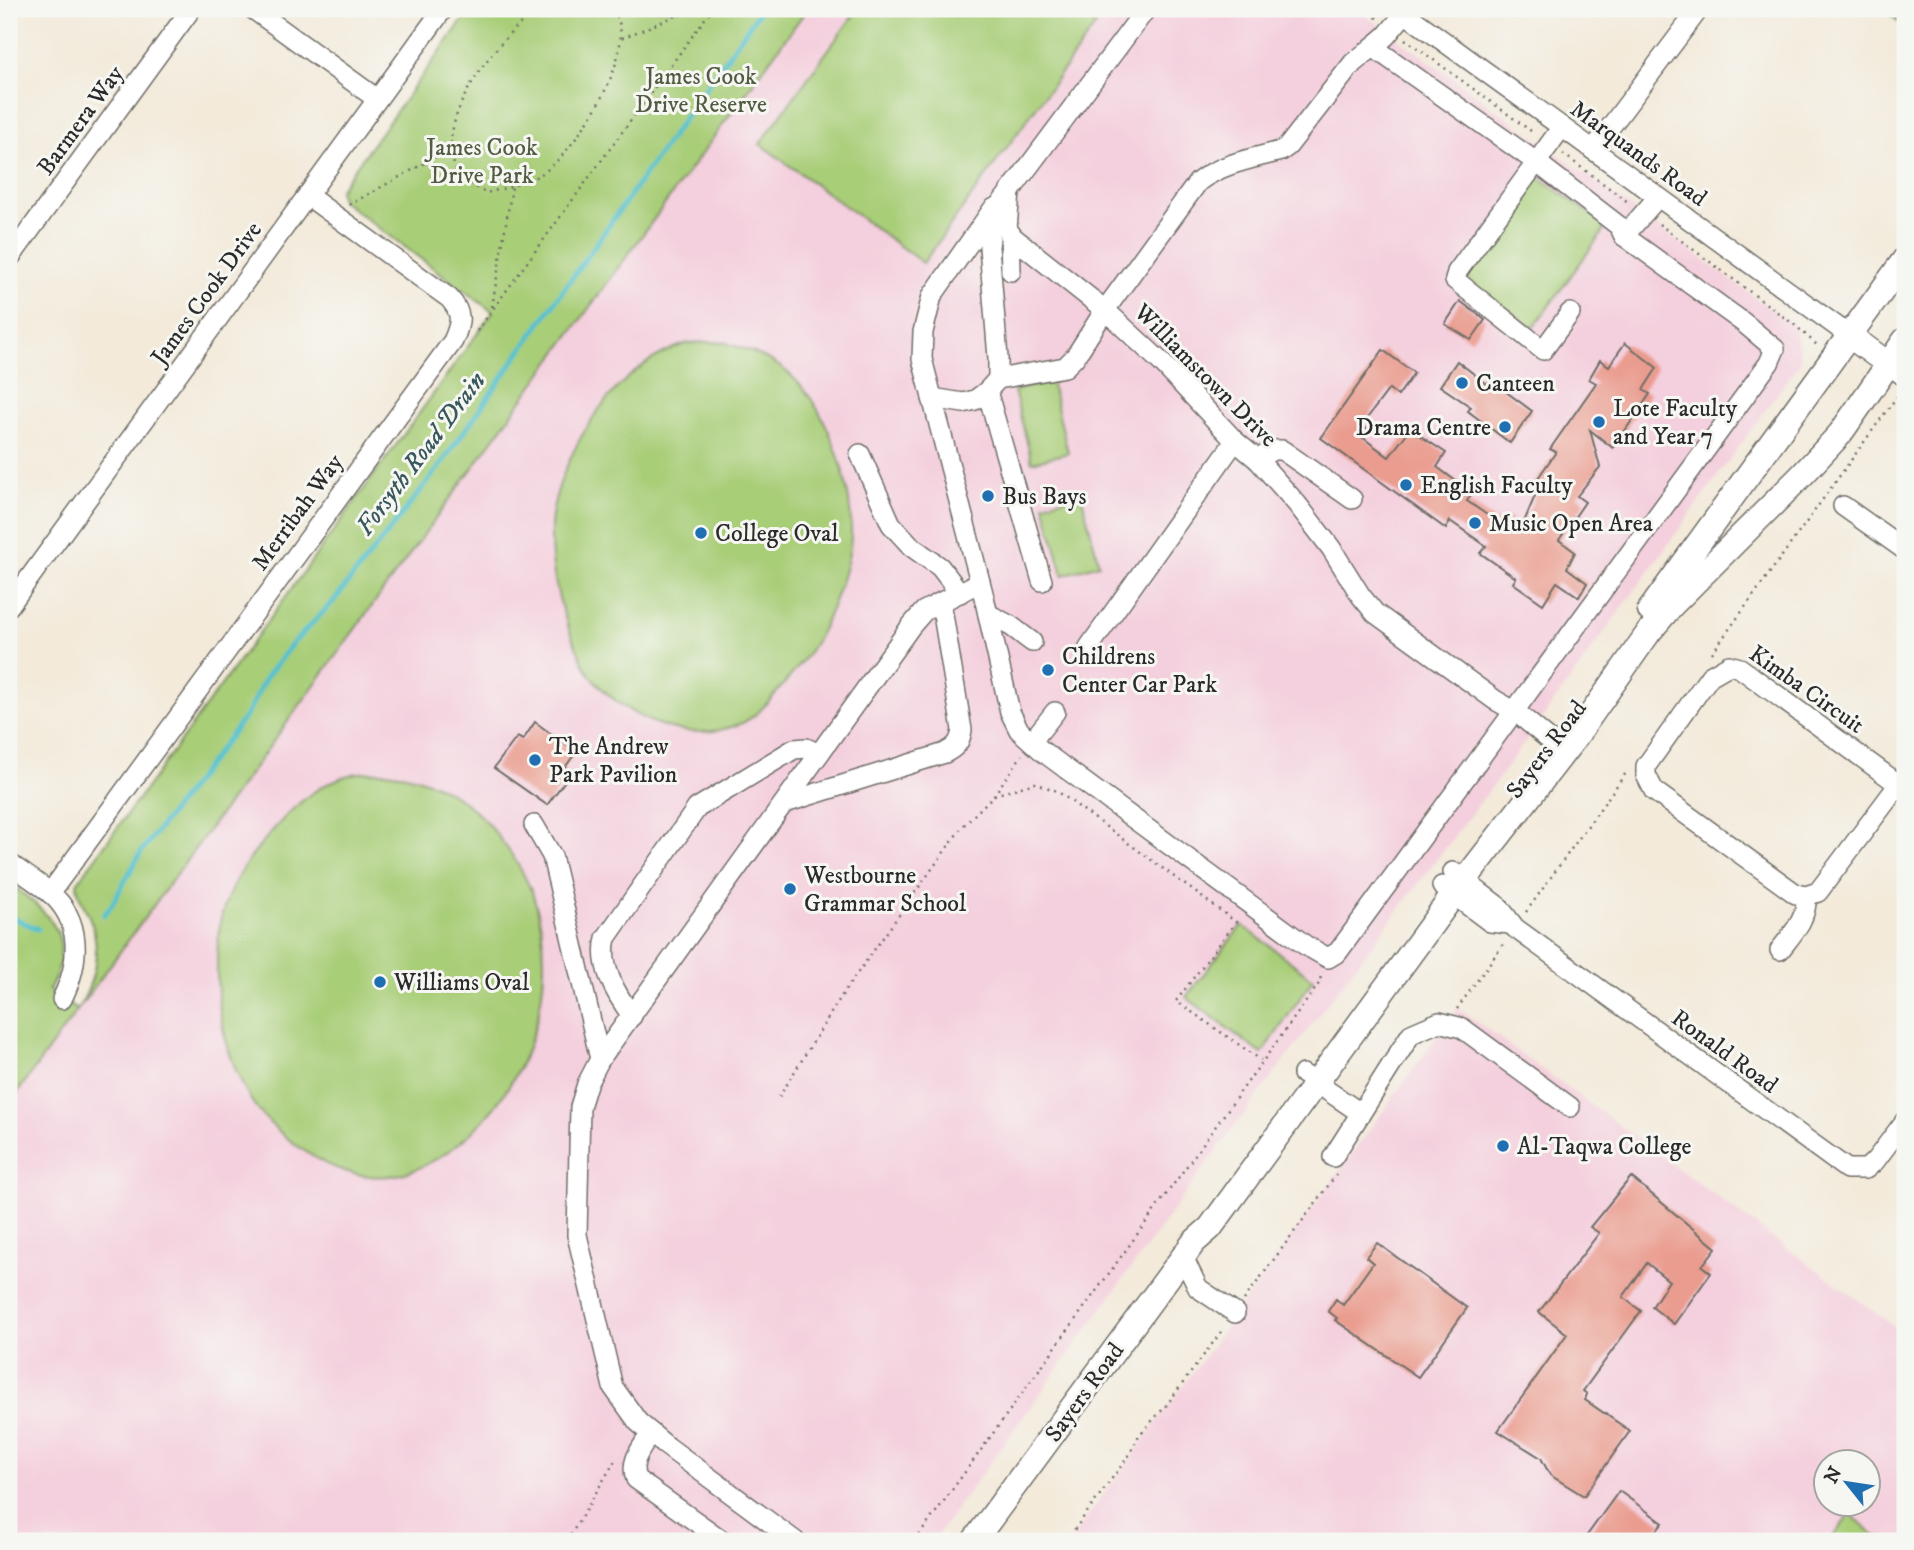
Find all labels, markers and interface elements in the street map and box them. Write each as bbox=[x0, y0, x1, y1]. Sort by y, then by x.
street label: Barmera Way bbox=[31, 59, 131, 181]
park label: James Cook Drive Reserve bbox=[635, 62, 767, 120]
street label: Marquands Road bbox=[1564, 94, 1713, 214]
park label: James Cook Drive Park bbox=[424, 133, 538, 191]
street label: James Cook Drive bbox=[144, 216, 269, 373]
street label: Williamstown Drive bbox=[1127, 297, 1283, 454]
water label: Forsyth Road Drain bbox=[349, 365, 494, 542]
place label: Canteen bbox=[1476, 369, 1555, 399]
marker: Canteen bbox=[1454, 375, 1470, 391]
place label: Lote Faculty and Year 7 bbox=[1613, 394, 1738, 452]
place label: Drama Centre bbox=[1356, 413, 1491, 443]
marker: Lote Faculty and Year 7 bbox=[1591, 414, 1607, 430]
marker: Drama Centre bbox=[1497, 419, 1513, 435]
street label: Merribah Way bbox=[245, 448, 350, 577]
place label: English Faculty bbox=[1420, 471, 1573, 501]
marker: English Faculty bbox=[1398, 477, 1414, 493]
place label: Bus Bays bbox=[1002, 482, 1087, 512]
marker: Bus Bays bbox=[980, 488, 996, 504]
place label: Music Open Area bbox=[1489, 509, 1654, 539]
marker: Music Open Area bbox=[1467, 515, 1483, 531]
place label: College Oval bbox=[715, 519, 839, 549]
marker: College Oval bbox=[693, 525, 709, 541]
street label: Kimba Circuit bbox=[1743, 639, 1870, 741]
place label: Childrens Center Car Park bbox=[1062, 642, 1217, 700]
marker: Childrens Center Car Park bbox=[1040, 662, 1056, 678]
street label: Sayers Road bbox=[1500, 694, 1594, 805]
place label: The Andrew Park Pavilion bbox=[549, 732, 678, 790]
marker: The Andrew Park Pavilion bbox=[527, 752, 543, 768]
place label: Westbourne Grammar School bbox=[803, 861, 967, 919]
marker: Westbourne Grammar School bbox=[782, 881, 798, 897]
place label: Williams Oval bbox=[393, 968, 530, 998]
marker: Williams Oval bbox=[372, 974, 388, 990]
street label: Ronald Road bbox=[1665, 1003, 1784, 1100]
place label: Al-Taqwa College bbox=[1517, 1132, 1691, 1162]
marker: Al-Taqwa College bbox=[1495, 1138, 1511, 1154]
street label: Sayers Road bbox=[1039, 1337, 1131, 1448]
north arrow bbox=[1812, 1448, 1882, 1518]
text: N bbox=[1820, 1462, 1848, 1488]

